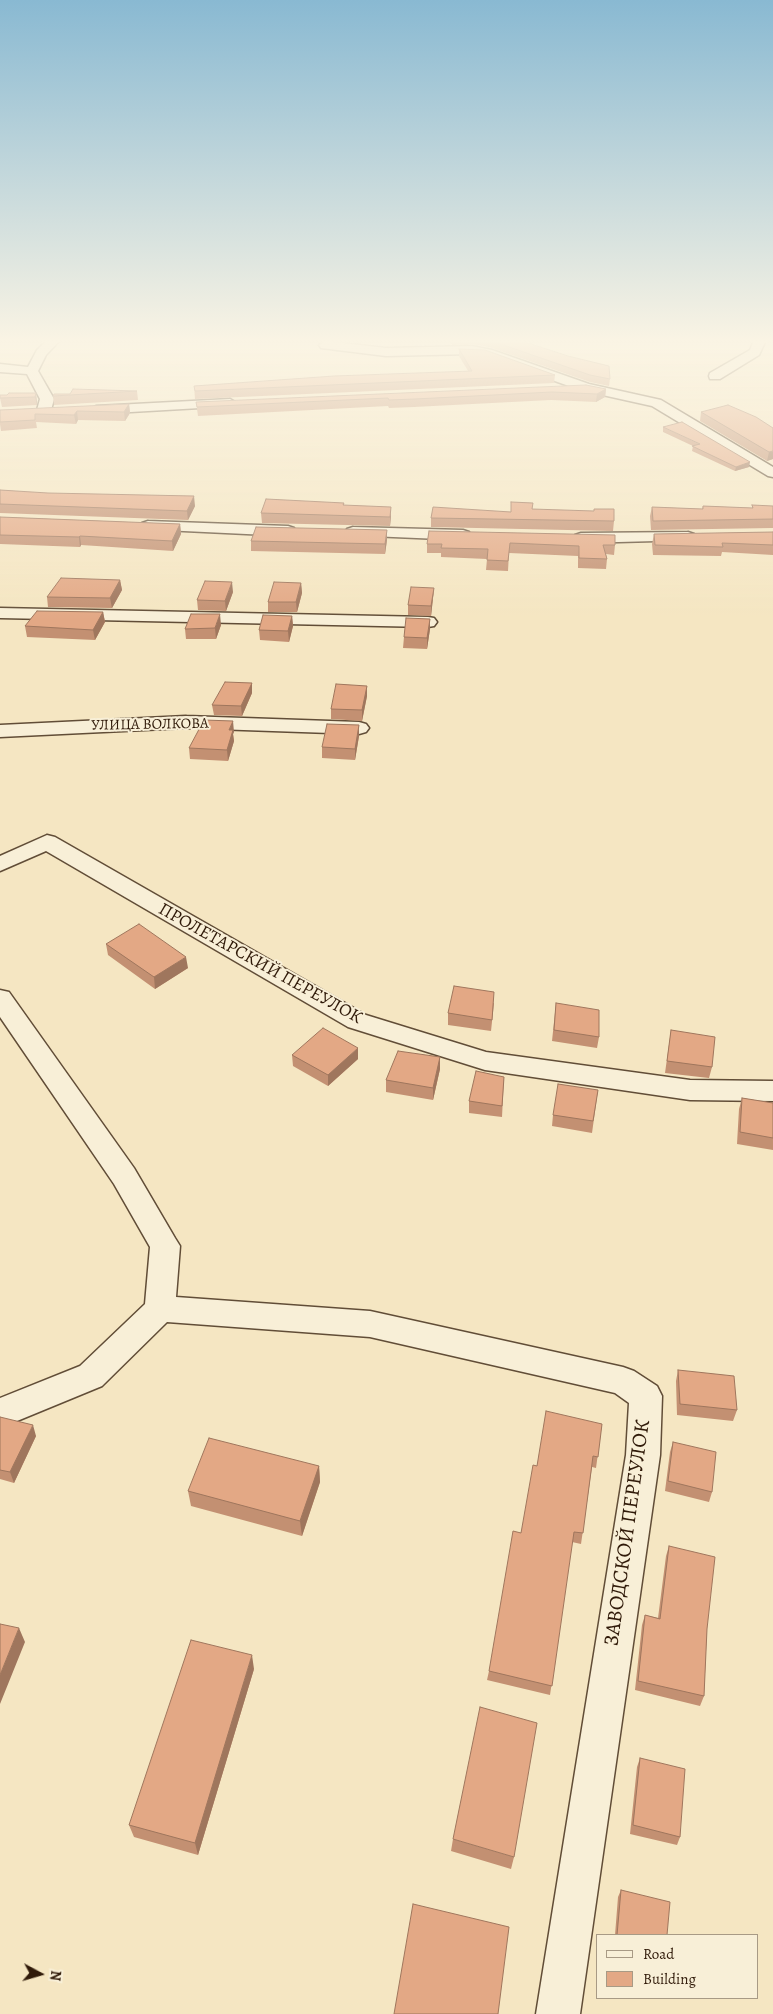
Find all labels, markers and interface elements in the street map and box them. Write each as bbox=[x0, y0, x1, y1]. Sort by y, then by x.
street label: УЛИЦА ВОЛКОВА bbox=[91, 715, 209, 735]
street label: ПРОЛЕТАРСКИЙ ПЕРЕУЛОК bbox=[154, 899, 366, 1029]
street label: ЗАВОДСКОЙ ПЕРЕУЛОК bbox=[600, 1418, 656, 1648]
legend bbox=[596, 1934, 758, 1999]
text: Road bbox=[643, 1944, 674, 1964]
north arrow bbox=[15, 1949, 65, 1999]
text: Building bbox=[643, 1969, 696, 1989]
text: N bbox=[45, 1970, 65, 1982]

